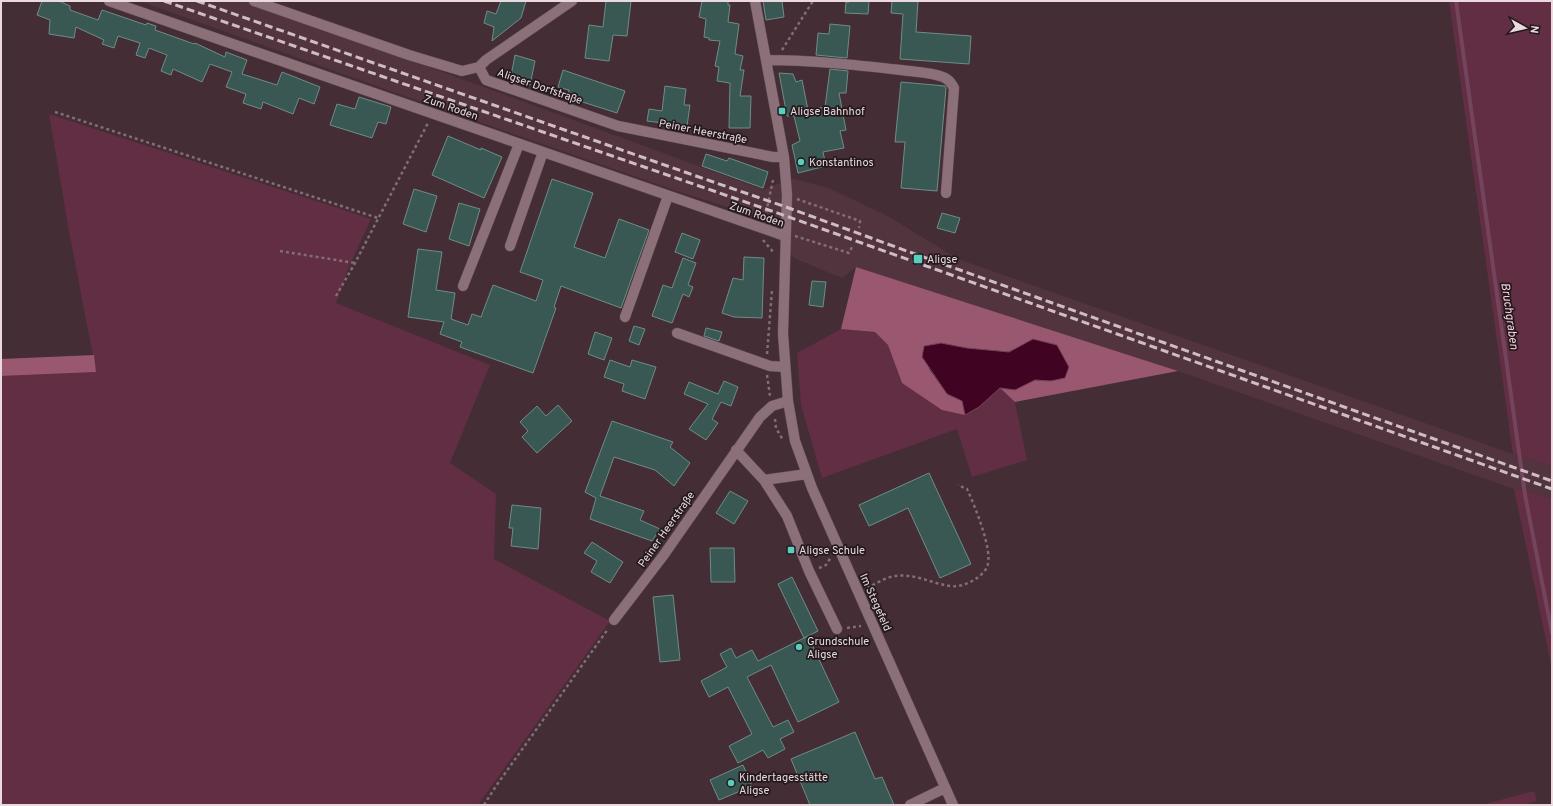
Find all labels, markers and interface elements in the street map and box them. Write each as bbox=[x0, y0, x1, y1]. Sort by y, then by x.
north arrow bbox=[1505, 8, 1545, 48]
text: N bbox=[1526, 24, 1541, 34]
street label: Aligser Dorfstraße bbox=[495, 66, 584, 108]
street label: Zum Roden bbox=[421, 92, 480, 124]
place label: Aligse Bahnhof bbox=[790, 105, 865, 119]
marker: Aligse Bahnhof bbox=[777, 106, 787, 116]
street label: Peiner Heerstraße bbox=[658, 117, 748, 147]
place label: Konstantinos bbox=[809, 156, 874, 170]
marker: Konstantinos bbox=[796, 157, 806, 167]
street label: Zum Roden bbox=[727, 199, 786, 231]
marker: Aligse bbox=[912, 253, 924, 265]
place label: Aligse bbox=[927, 253, 957, 267]
water label: Bruchgraben bbox=[1496, 282, 1522, 351]
street label: Peiner Heerstraße bbox=[635, 489, 698, 570]
place label: Aligse Schule bbox=[799, 544, 865, 558]
marker: Aligse Schule bbox=[786, 545, 796, 555]
street label: Im Stegefeld bbox=[856, 571, 894, 634]
place label: Grundschule Aligse bbox=[807, 635, 869, 662]
marker: Grundschule Aligse bbox=[794, 642, 804, 652]
place label: Kindertagesstätte Aligse bbox=[739, 771, 828, 798]
marker: Kindertagesstätte Aligse bbox=[726, 778, 736, 788]

